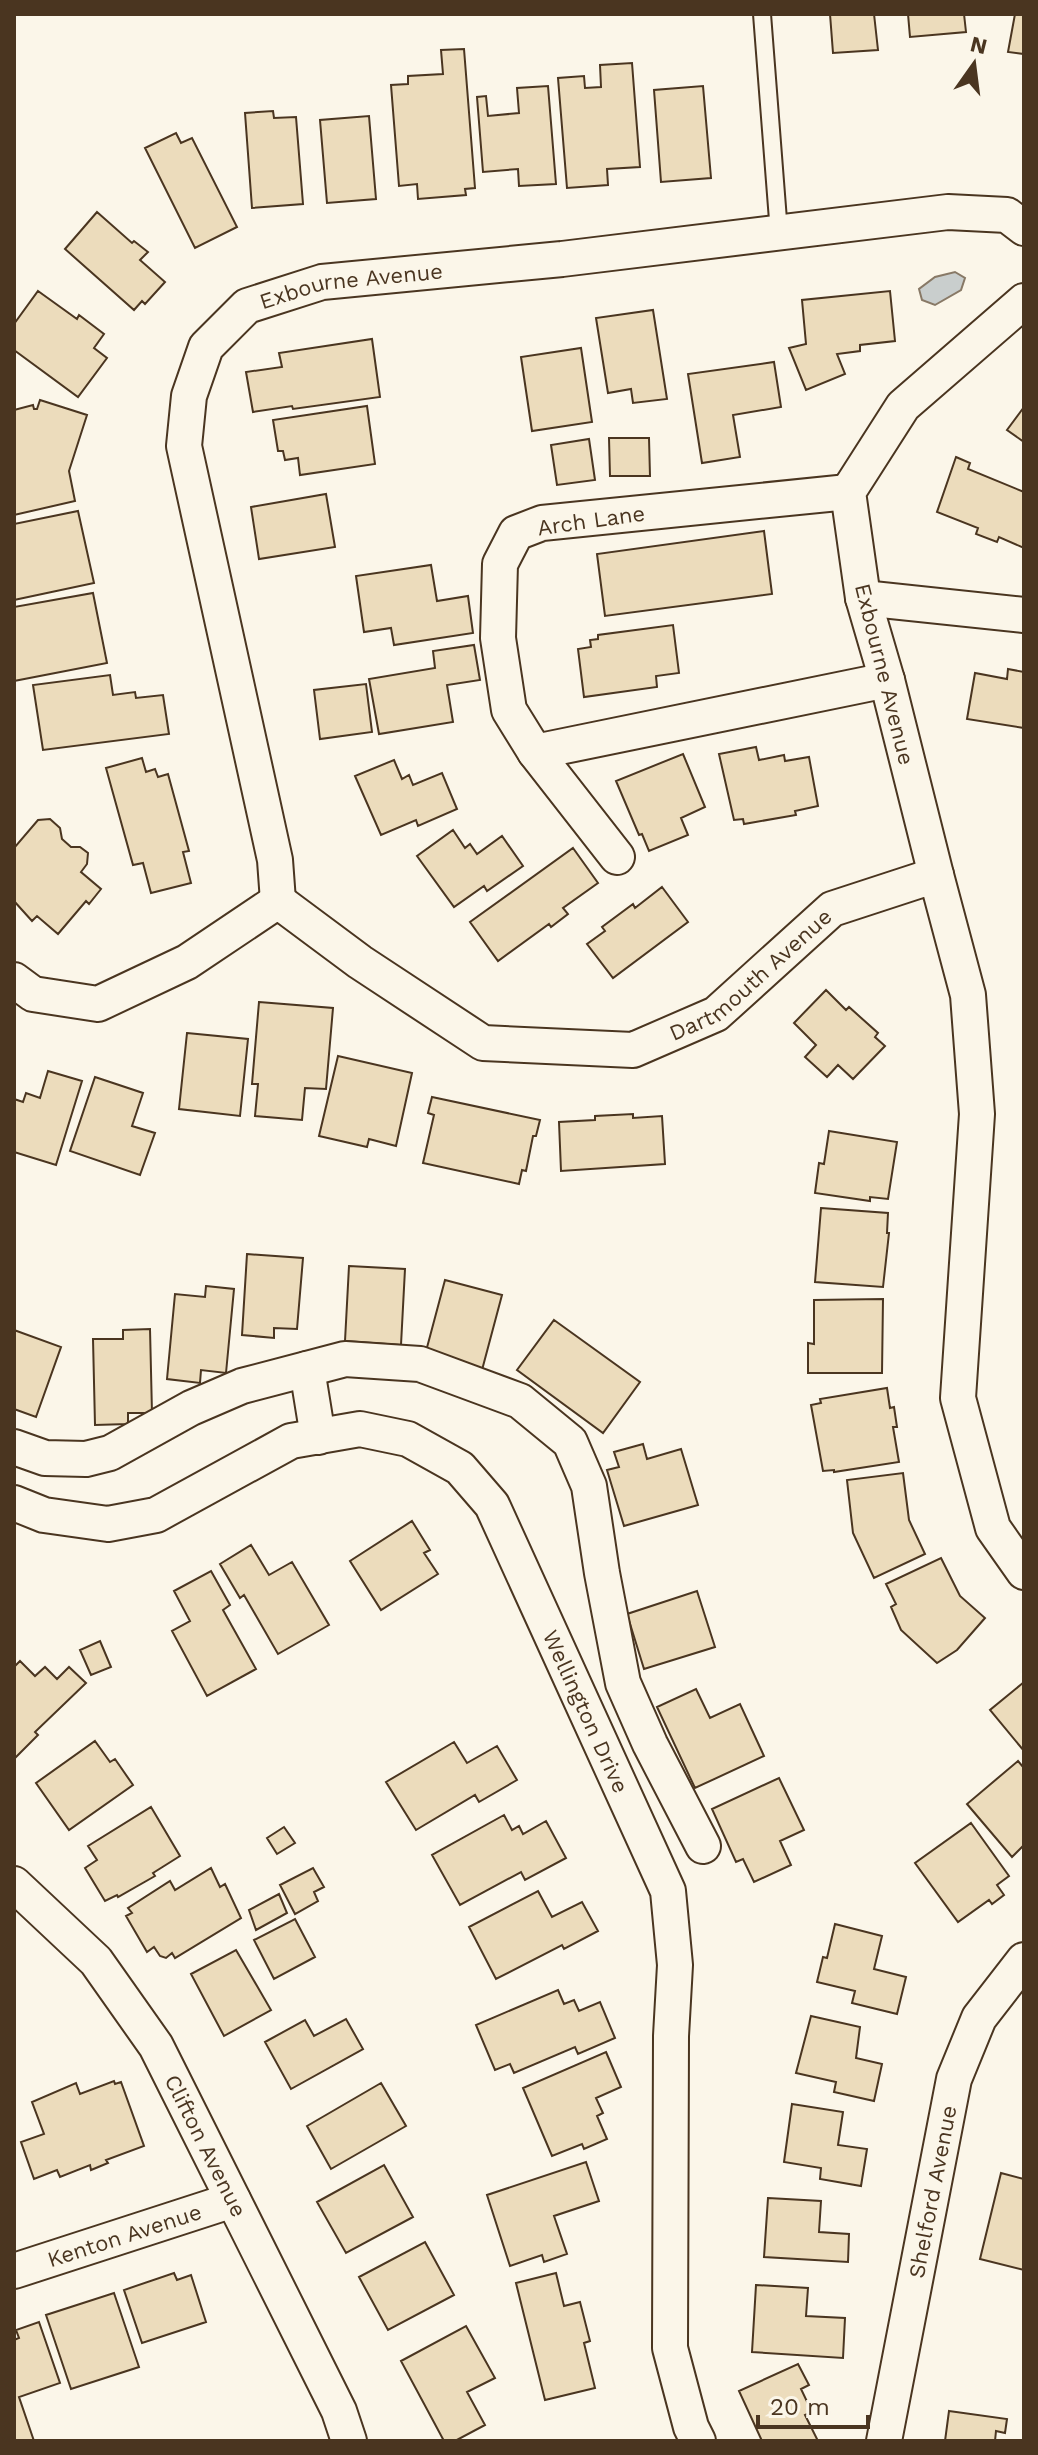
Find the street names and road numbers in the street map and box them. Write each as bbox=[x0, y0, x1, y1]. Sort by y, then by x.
street label: Exbourne Avenue bbox=[257, 258, 444, 314]
street label: Arch Lane bbox=[536, 501, 647, 540]
street label: Exbourne Avenue bbox=[850, 581, 919, 767]
street label: Dartmouth Avenue bbox=[665, 904, 837, 1046]
street label: Wellington Drive bbox=[538, 1626, 634, 1797]
street label: Clifton Avenue bbox=[159, 2071, 252, 2221]
street label: Shelford Avenue bbox=[904, 2103, 962, 2280]
street label: Kenton Avenue bbox=[44, 2199, 205, 2272]

